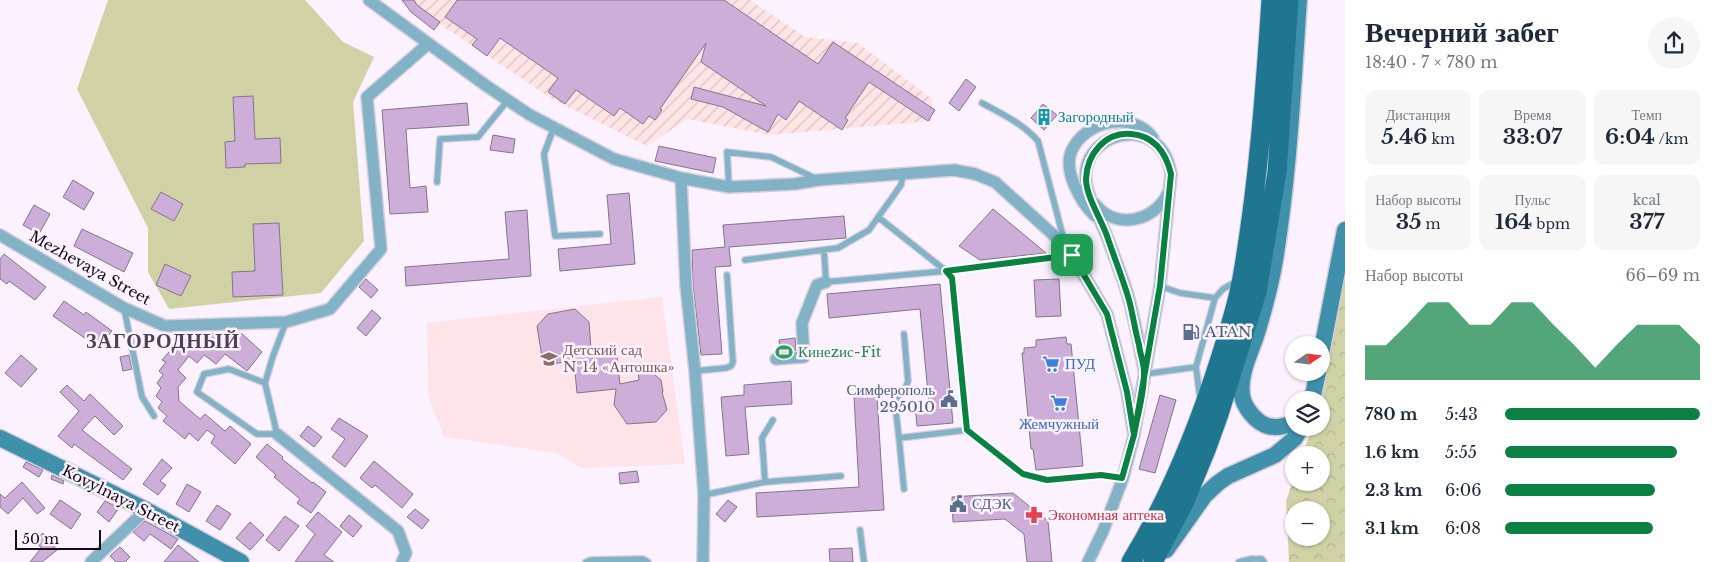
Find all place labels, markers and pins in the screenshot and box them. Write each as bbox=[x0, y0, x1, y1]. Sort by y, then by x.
building icon: Загородный bbox=[1034, 107, 1054, 127]
place label: Загородный bbox=[1058, 107, 1134, 126]
pin bbox=[1051, 234, 1093, 276]
fuel station icon: ATAN bbox=[1181, 322, 1201, 342]
place label: ATAN bbox=[1204, 322, 1252, 341]
place label: Детский сад №14 «Антошка» bbox=[563, 340, 675, 376]
sports icon: Кинеzис-Fit bbox=[774, 342, 794, 362]
place label: Кинеzис-Fit bbox=[798, 342, 882, 361]
school or university icon: Детский сад №14 «Антошка» bbox=[539, 349, 559, 369]
supermarket icon: ПУД bbox=[1041, 354, 1061, 374]
place label: ПУД bbox=[1065, 354, 1095, 373]
place label: Симферополь 295010 bbox=[846, 380, 935, 416]
public building icon: Симферополь 295010 bbox=[939, 389, 959, 409]
supermarket icon: Жемчужный bbox=[1049, 393, 1069, 413]
place label: Жемчужный bbox=[1019, 414, 1099, 433]
public building icon: СДЭК bbox=[948, 494, 968, 514]
place label: СДЭК bbox=[972, 494, 1013, 513]
pharmacy icon: Экономная аптека bbox=[1024, 505, 1044, 525]
place label: Экономная аптека bbox=[1048, 505, 1164, 524]

